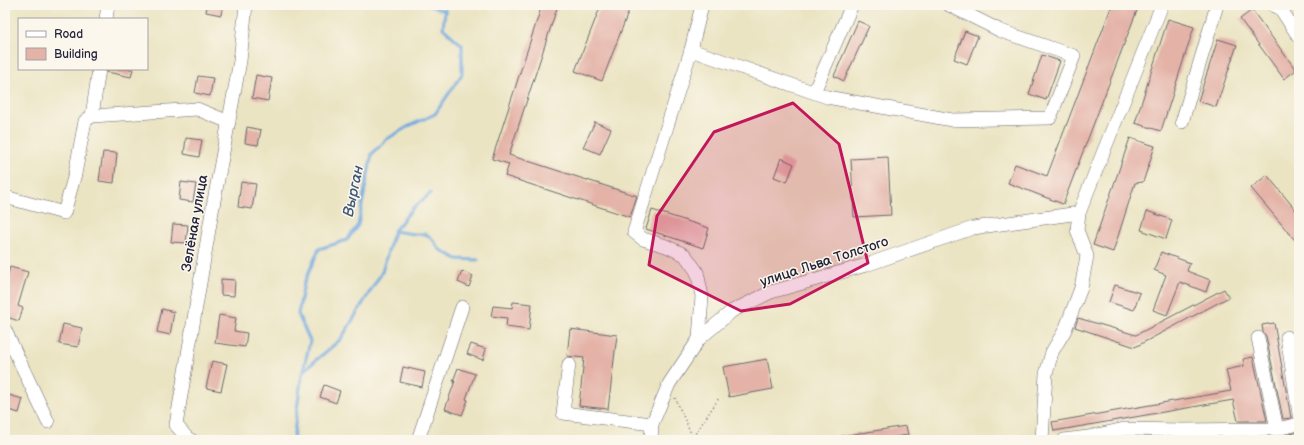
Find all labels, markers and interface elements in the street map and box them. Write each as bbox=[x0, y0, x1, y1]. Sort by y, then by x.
legend bbox=[18, 18, 148, 70]
text: Road bbox=[54, 27, 83, 42]
text: Building bbox=[54, 47, 98, 62]
water label: Вырган bbox=[339, 163, 368, 219]
street label: Зелёная улица bbox=[178, 173, 212, 273]
street label: улица Льва Толстого bbox=[758, 233, 890, 290]

